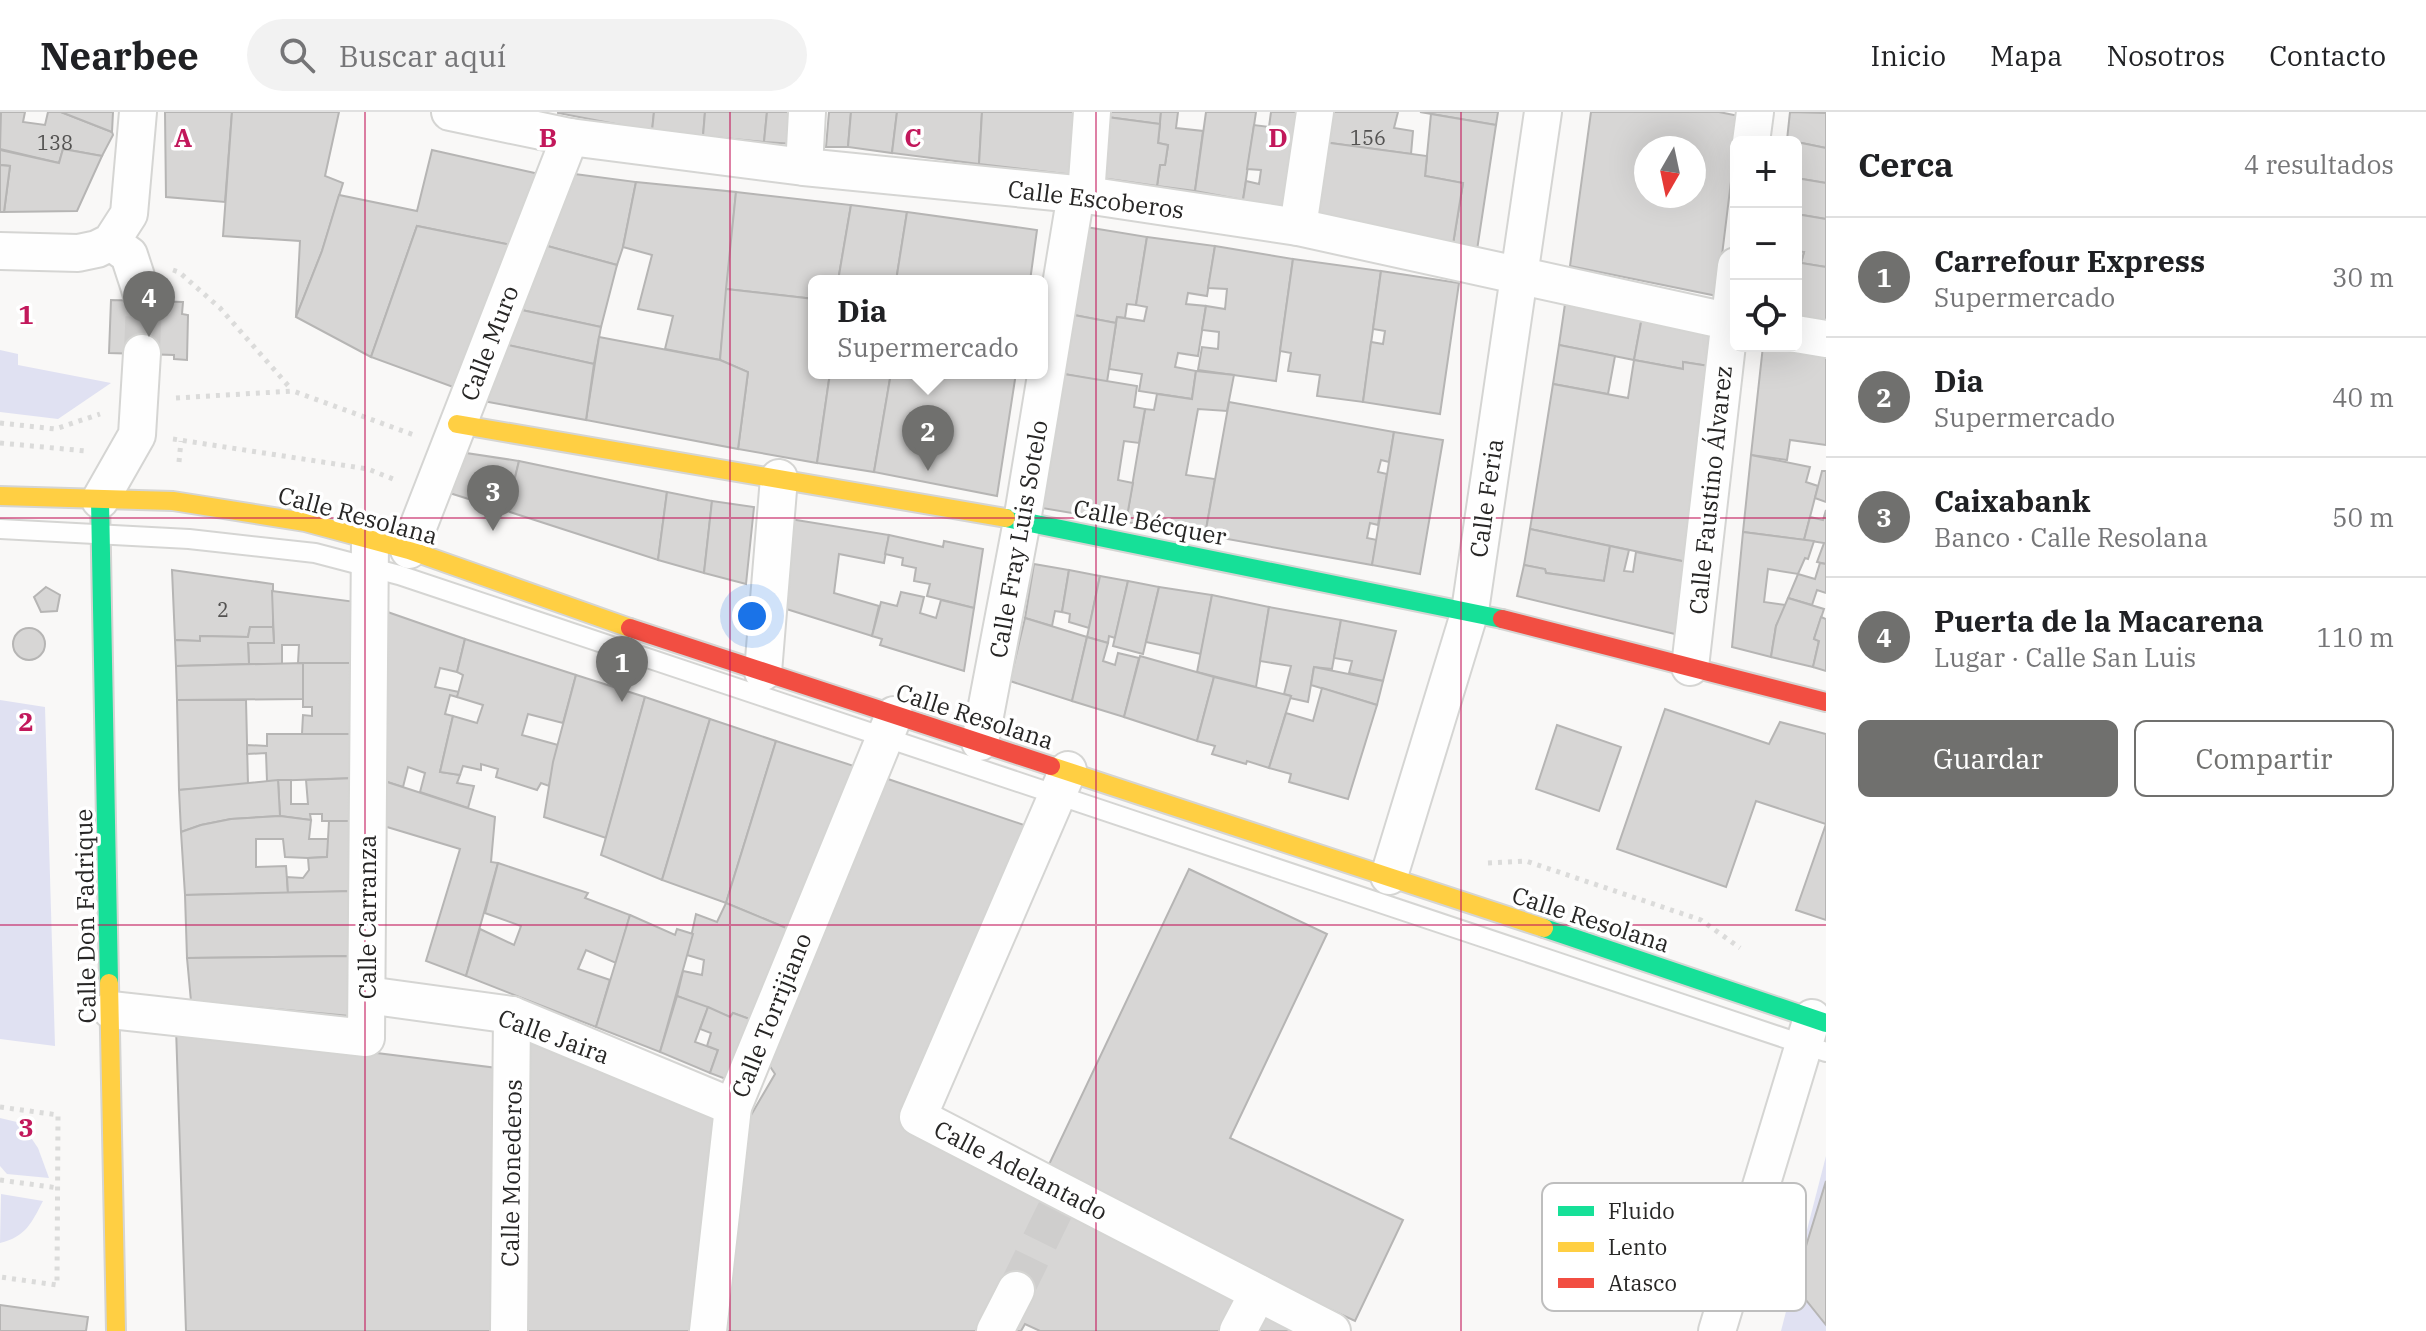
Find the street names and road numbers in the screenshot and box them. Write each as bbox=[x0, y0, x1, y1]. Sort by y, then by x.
street label: Calle Escoberos bbox=[1006, 172, 1186, 226]
street label: Calle Muro bbox=[452, 281, 526, 405]
street label: Calle Faustino Álvarez bbox=[1681, 364, 1739, 616]
street label: Calle Fray Luis Sotelo bbox=[981, 418, 1055, 660]
street label: Calle Feria bbox=[1462, 437, 1510, 559]
street label: Calle Resolana bbox=[275, 478, 441, 552]
street label: Calle Bécquer bbox=[1071, 491, 1230, 553]
street label: Calle Resolana bbox=[892, 675, 1058, 757]
street label: Calle Don Fadrique bbox=[67, 808, 103, 1024]
street label: Calle Carranza bbox=[351, 835, 383, 999]
street label: Calle Resolana bbox=[1508, 878, 1674, 960]
street label: Calle Torrijiano bbox=[723, 928, 819, 1102]
street label: Calle Jaira bbox=[494, 1001, 614, 1071]
street label: Calle Monederos bbox=[493, 1079, 529, 1267]
street label: Calle Adelantado bbox=[929, 1113, 1113, 1227]

